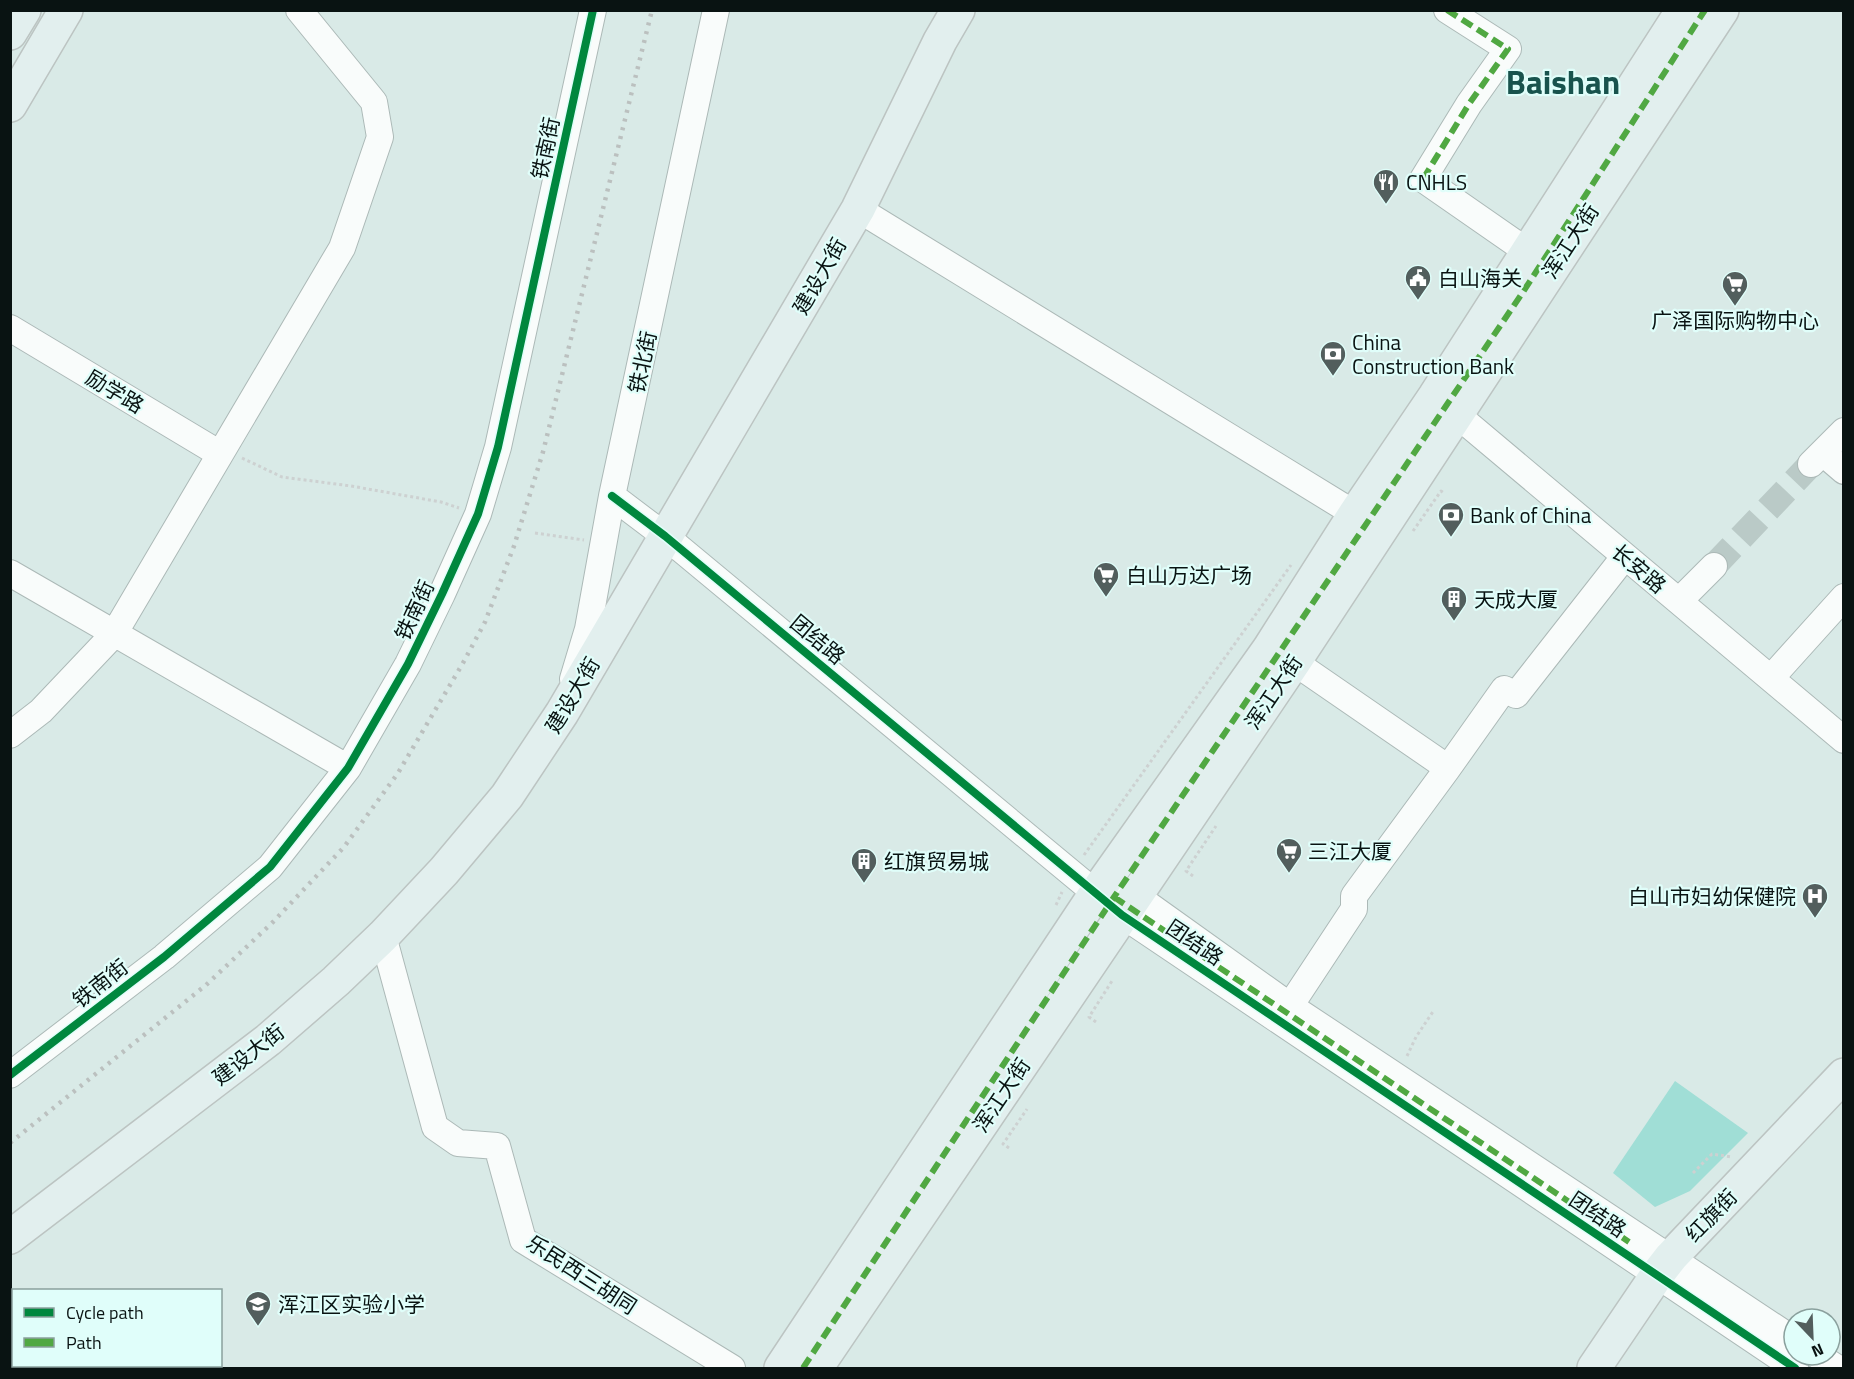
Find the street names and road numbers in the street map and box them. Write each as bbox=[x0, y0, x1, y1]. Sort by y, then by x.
street label: 铁南街 bbox=[523, 114, 567, 182]
street label: 浑江大街 bbox=[1534, 197, 1606, 285]
street label: 建设大街 bbox=[784, 232, 854, 320]
street label: 铁北街 bbox=[620, 328, 664, 396]
street label: 励学路 bbox=[80, 361, 150, 421]
street label: 长安路 bbox=[1605, 535, 1673, 601]
street label: 铁南街 bbox=[386, 575, 442, 645]
street label: 团结路 bbox=[784, 606, 852, 672]
street label: 浑江大街 bbox=[1236, 648, 1310, 736]
street label: 建设大街 bbox=[537, 651, 607, 739]
street label: 团结路 bbox=[1160, 911, 1230, 973]
street label: 铁南街 bbox=[65, 951, 135, 1015]
street label: 建设大街 bbox=[205, 1016, 291, 1092]
street label: 浑江大街 bbox=[964, 1051, 1038, 1139]
street label: 红旗街 bbox=[1678, 1181, 1744, 1249]
street label: 团结路 bbox=[1563, 1183, 1633, 1245]
street label: 乐民西三胡同 bbox=[520, 1226, 644, 1322]

